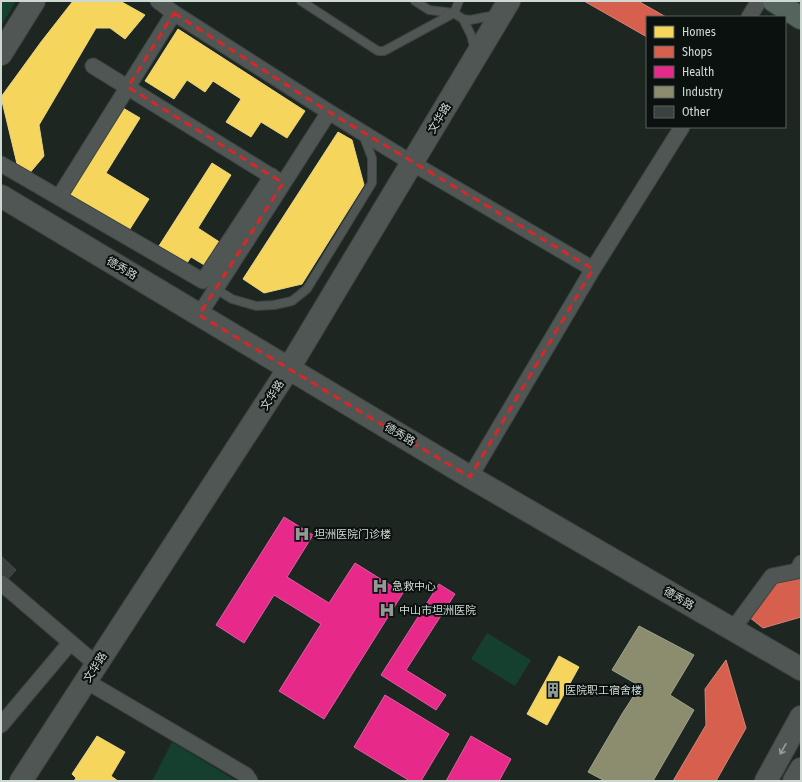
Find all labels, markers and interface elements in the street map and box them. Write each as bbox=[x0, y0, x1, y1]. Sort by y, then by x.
legend bbox=[646, 16, 786, 128]
text: Homes bbox=[682, 25, 716, 39]
text: Shops bbox=[682, 45, 712, 59]
text: Health bbox=[682, 65, 714, 79]
text: Industry bbox=[682, 85, 723, 99]
street label: 文华路 bbox=[425, 101, 453, 136]
text: Other bbox=[682, 105, 711, 119]
street label: 德秀路 bbox=[104, 254, 139, 282]
street label: 文华路 bbox=[258, 378, 287, 413]
street label: 德秀路 bbox=[382, 420, 417, 448]
hospital icon: 坦洲医院门诊楼 bbox=[293, 525, 311, 543]
place label: 坦洲医院门诊楼 bbox=[314, 528, 391, 541]
hospital icon: 急救中心 bbox=[371, 577, 389, 595]
place label: 急救中心 bbox=[392, 580, 436, 593]
street label: 德秀路 bbox=[661, 585, 696, 612]
hospital icon: 中山市坦洲医院 bbox=[378, 601, 396, 619]
place label: 中山市坦洲医院 bbox=[399, 604, 476, 617]
street label: 文华路 bbox=[81, 650, 110, 685]
building icon: 医院职工宿舍楼 bbox=[544, 681, 562, 699]
place label: 医院职工宿舍楼 bbox=[565, 684, 642, 697]
one-way arrow bbox=[779, 743, 787, 755]

